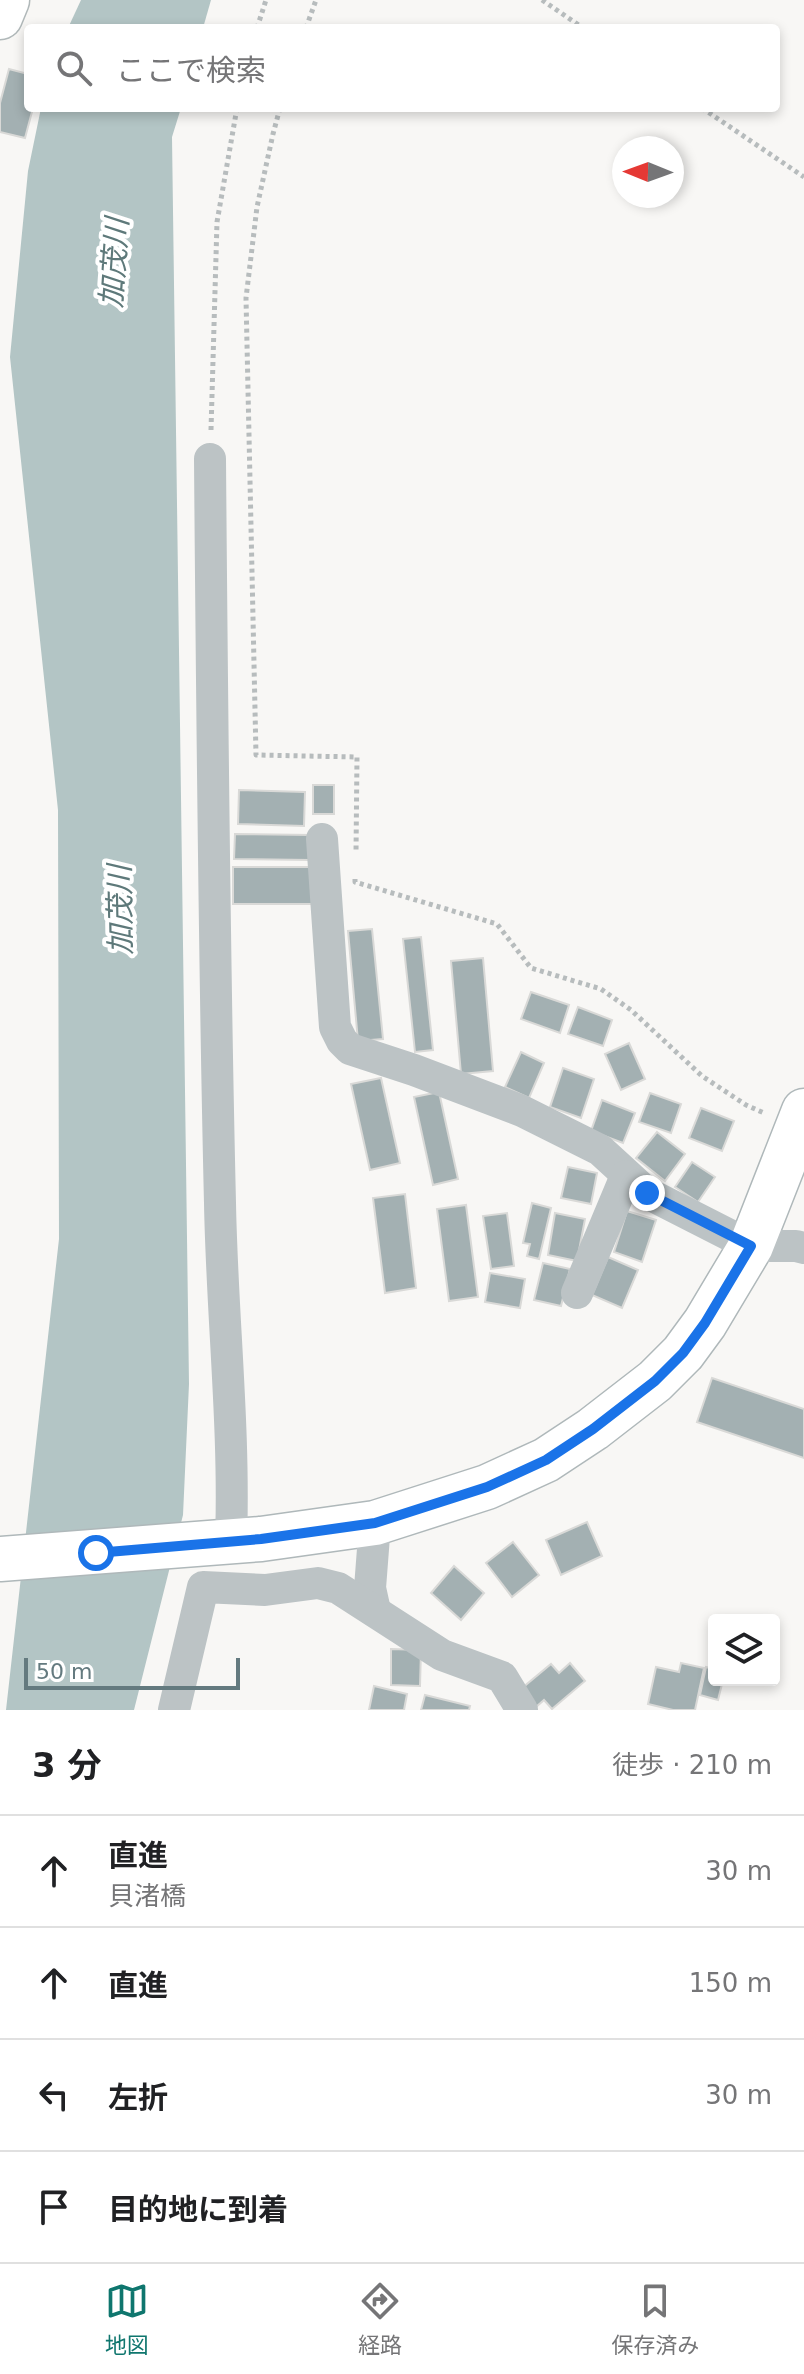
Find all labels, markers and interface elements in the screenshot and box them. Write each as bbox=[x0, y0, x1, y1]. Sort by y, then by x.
search box bbox=[24, 24, 780, 112]
icon: search bbox=[52, 46, 96, 90]
text: ここで検索 bbox=[116, 53, 266, 88]
north arrow bbox=[612, 136, 684, 208]
water label: 加茂川 bbox=[93, 214, 135, 309]
water label: 加茂川 bbox=[102, 862, 138, 955]
route end bbox=[629, 1175, 665, 1211]
route start bbox=[78, 1535, 114, 1571]
map controls bbox=[708, 1614, 780, 1686]
button: layers bbox=[708, 1614, 780, 1686]
scale bar bbox=[24, 1654, 240, 1690]
text: 50 m bbox=[36, 1659, 92, 1684]
text: 3 分 bbox=[32, 1745, 102, 1785]
text: 徒歩 · 210 m bbox=[612, 1750, 772, 1780]
text: 直進 bbox=[108, 1838, 168, 1873]
icon: ahead bbox=[32, 1849, 76, 1893]
text: 30 m bbox=[705, 1856, 772, 1886]
text: 貝渚橋 bbox=[108, 1881, 186, 1911]
icon: ahead bbox=[32, 1961, 76, 2005]
text: 直進 bbox=[108, 1968, 168, 2003]
text: 150 m bbox=[689, 1968, 772, 1998]
icon: left bbox=[32, 2073, 76, 2117]
text: 左折 bbox=[108, 2080, 168, 2115]
text: 30 m bbox=[705, 2080, 772, 2110]
icon: arrive bbox=[32, 2185, 76, 2229]
text: 目的地に到着 bbox=[108, 2192, 288, 2227]
tab: 地図 bbox=[105, 2279, 149, 2359]
tab: 経路 bbox=[358, 2279, 402, 2359]
tab: 保存済み bbox=[611, 2279, 699, 2359]

